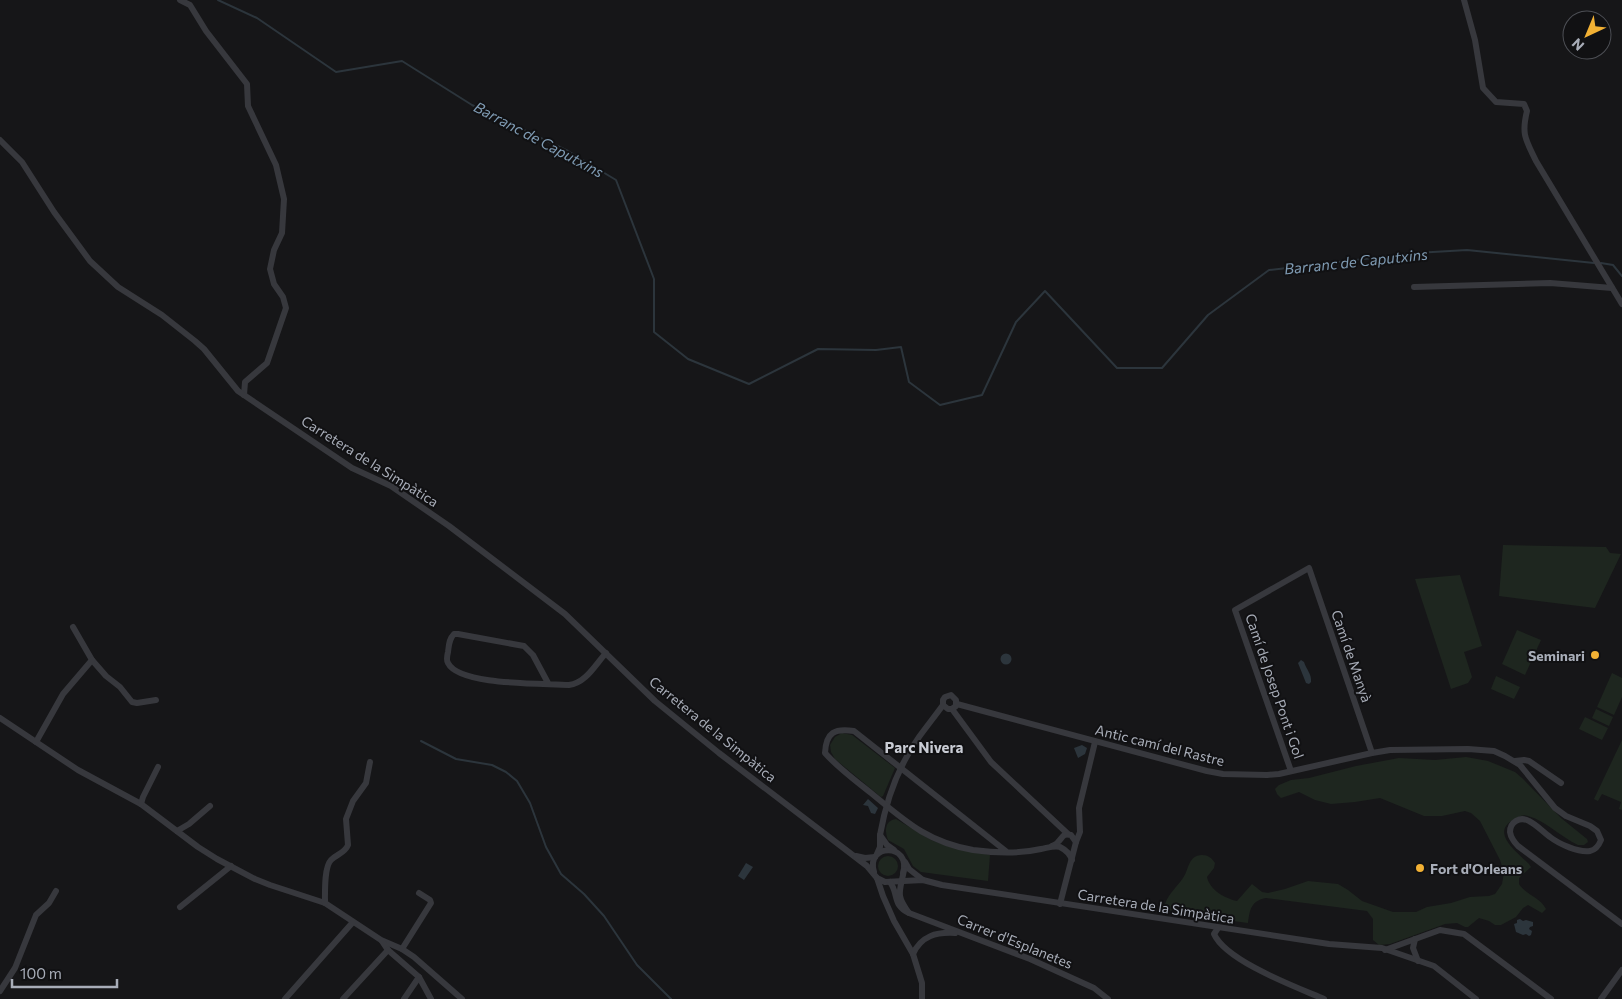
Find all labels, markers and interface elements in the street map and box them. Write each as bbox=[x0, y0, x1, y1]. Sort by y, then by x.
north arrow bbox=[1562, 10, 1612, 60]
text: N bbox=[1568, 35, 1587, 54]
water label: Barranc de Caputxins bbox=[471, 97, 607, 181]
water label: Barranc de Caputxins bbox=[1283, 244, 1429, 277]
street label: Carretera de la Simpàtica bbox=[298, 412, 442, 510]
street label: Camí de Manyà bbox=[1328, 608, 1376, 704]
street label: Camí de Josep Pont i Gol bbox=[1242, 611, 1308, 761]
place label: Seminari bbox=[1528, 647, 1585, 664]
marker: Seminari bbox=[1589, 649, 1601, 661]
street label: Carretera de la Simpàtica bbox=[646, 673, 780, 785]
street label: Antic camí del Rastre bbox=[1094, 721, 1226, 769]
district label: Parc Nivera bbox=[885, 738, 964, 756]
place label: Fort d'Orleans bbox=[1430, 860, 1523, 877]
marker: Fort d'Orleans bbox=[1414, 862, 1426, 874]
street label: Carretera de la Simpàtica bbox=[1076, 885, 1236, 927]
street label: Carrer d'Esplanetes bbox=[955, 910, 1075, 972]
scale bar bbox=[12, 956, 118, 988]
text: 100 m bbox=[20, 964, 62, 982]

